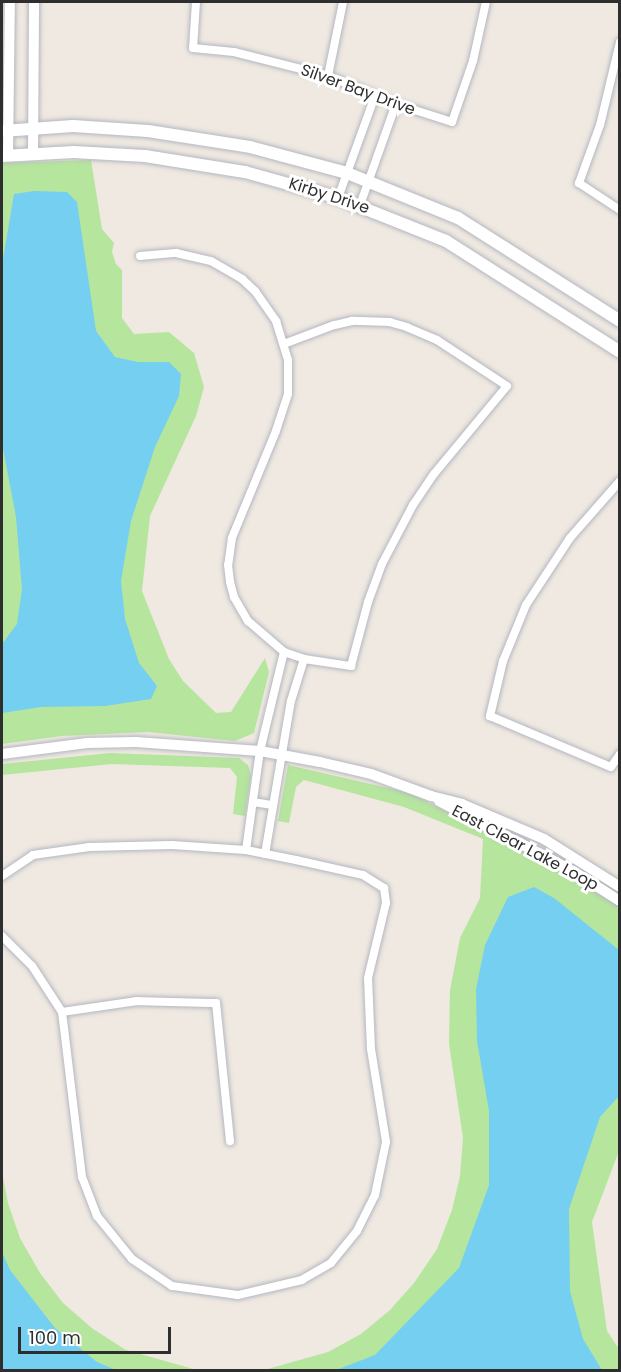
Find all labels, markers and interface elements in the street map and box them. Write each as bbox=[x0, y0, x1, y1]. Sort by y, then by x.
street label: Silver Bay Drive bbox=[298, 60, 418, 120]
street label: Kirby Drive bbox=[286, 174, 372, 218]
street label: East Clear Lake Loop bbox=[448, 801, 602, 895]
scale bar bbox=[21, 1315, 174, 1353]
text: 100 m bbox=[29, 1325, 81, 1350]

